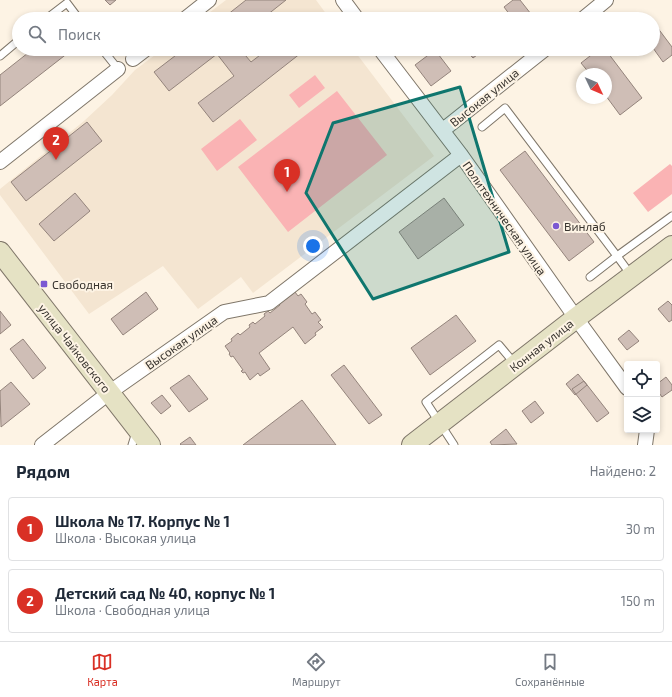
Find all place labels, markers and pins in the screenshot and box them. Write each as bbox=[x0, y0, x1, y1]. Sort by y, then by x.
pin: 2 bbox=[43, 127, 69, 160]
pin: 1 bbox=[274, 159, 300, 192]
place label: Винлаб bbox=[564, 219, 606, 233]
marker: Винлаб bbox=[551, 221, 561, 231]
place label: Свободная bbox=[52, 277, 113, 291]
marker: Свободная bbox=[39, 279, 49, 289]

